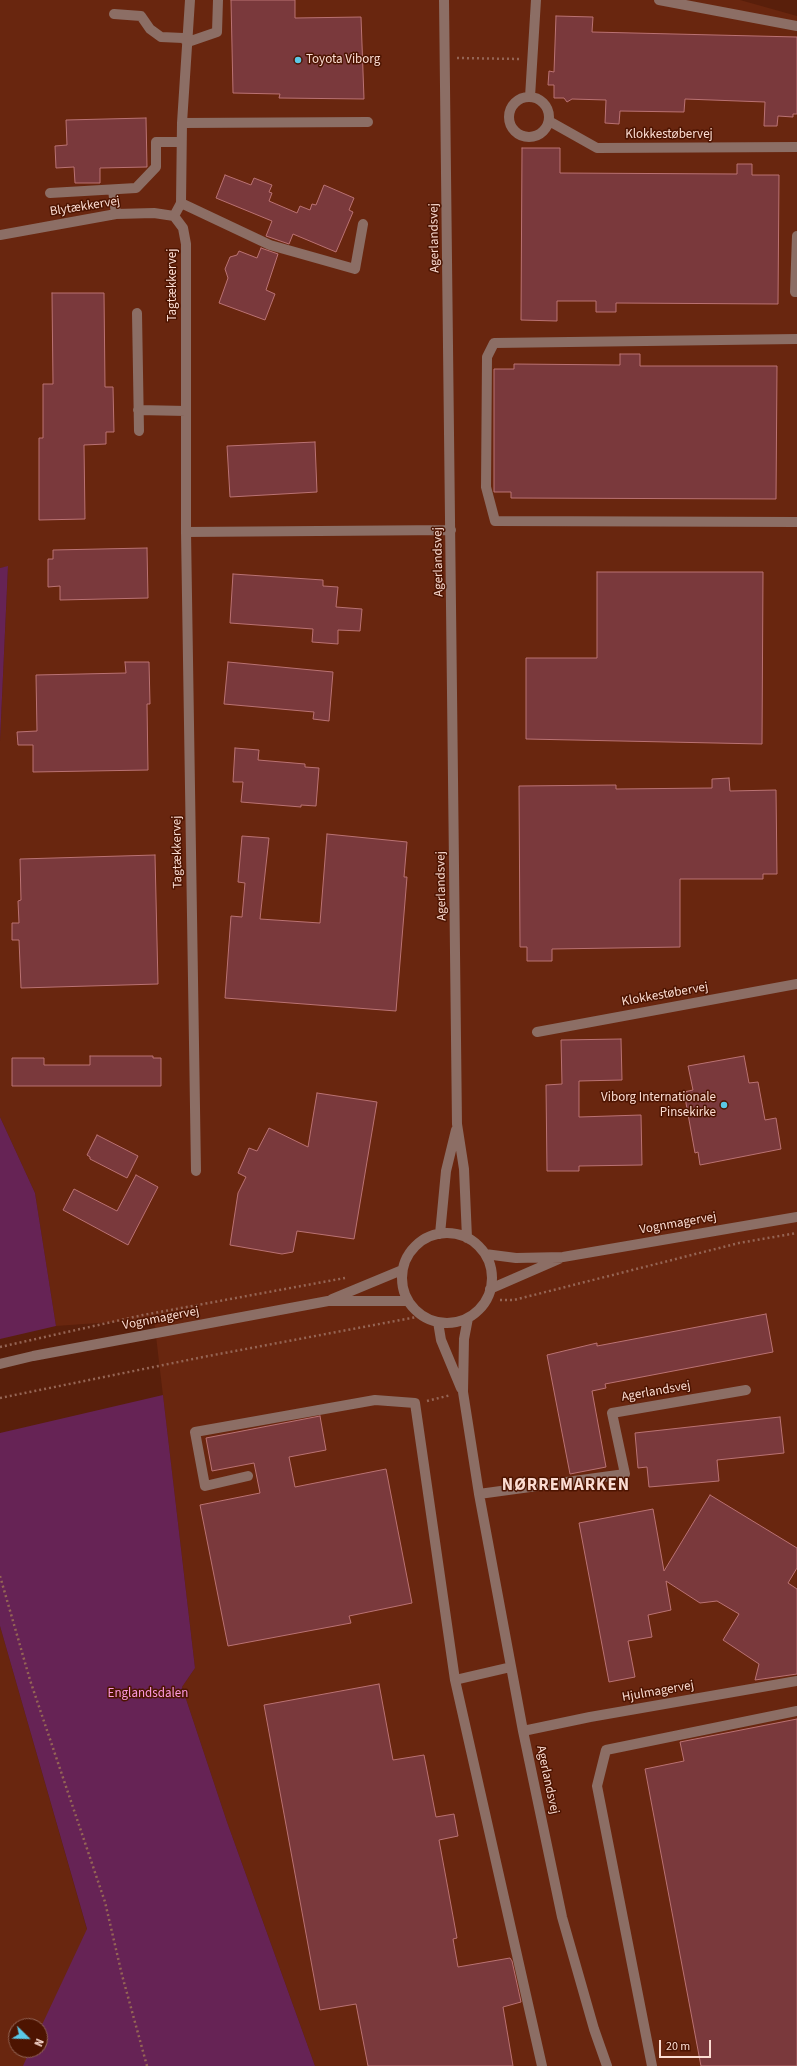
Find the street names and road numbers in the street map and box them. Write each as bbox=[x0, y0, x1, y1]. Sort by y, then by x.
street label: Klokkestøbervej bbox=[625, 127, 713, 143]
street label: Blytækkervej bbox=[49, 194, 121, 220]
street label: Agerlandsvej bbox=[427, 203, 443, 273]
street label: Tagtækkervej bbox=[165, 249, 181, 321]
street label: Agerlandsvej bbox=[431, 527, 447, 597]
street label: Tagtækkervej bbox=[170, 815, 186, 889]
street label: Agerlandsvej bbox=[434, 851, 450, 921]
street label: Klokkestøbervej bbox=[621, 980, 709, 1010]
street label: Vognmagervej bbox=[638, 1210, 718, 1238]
street label: Vognmagervej bbox=[121, 1304, 201, 1334]
street label: Agerlandsvej bbox=[620, 1378, 692, 1406]
street label: Hjulmagervej bbox=[621, 1678, 695, 1706]
street label: Agerlandsvej bbox=[532, 1744, 562, 1816]

